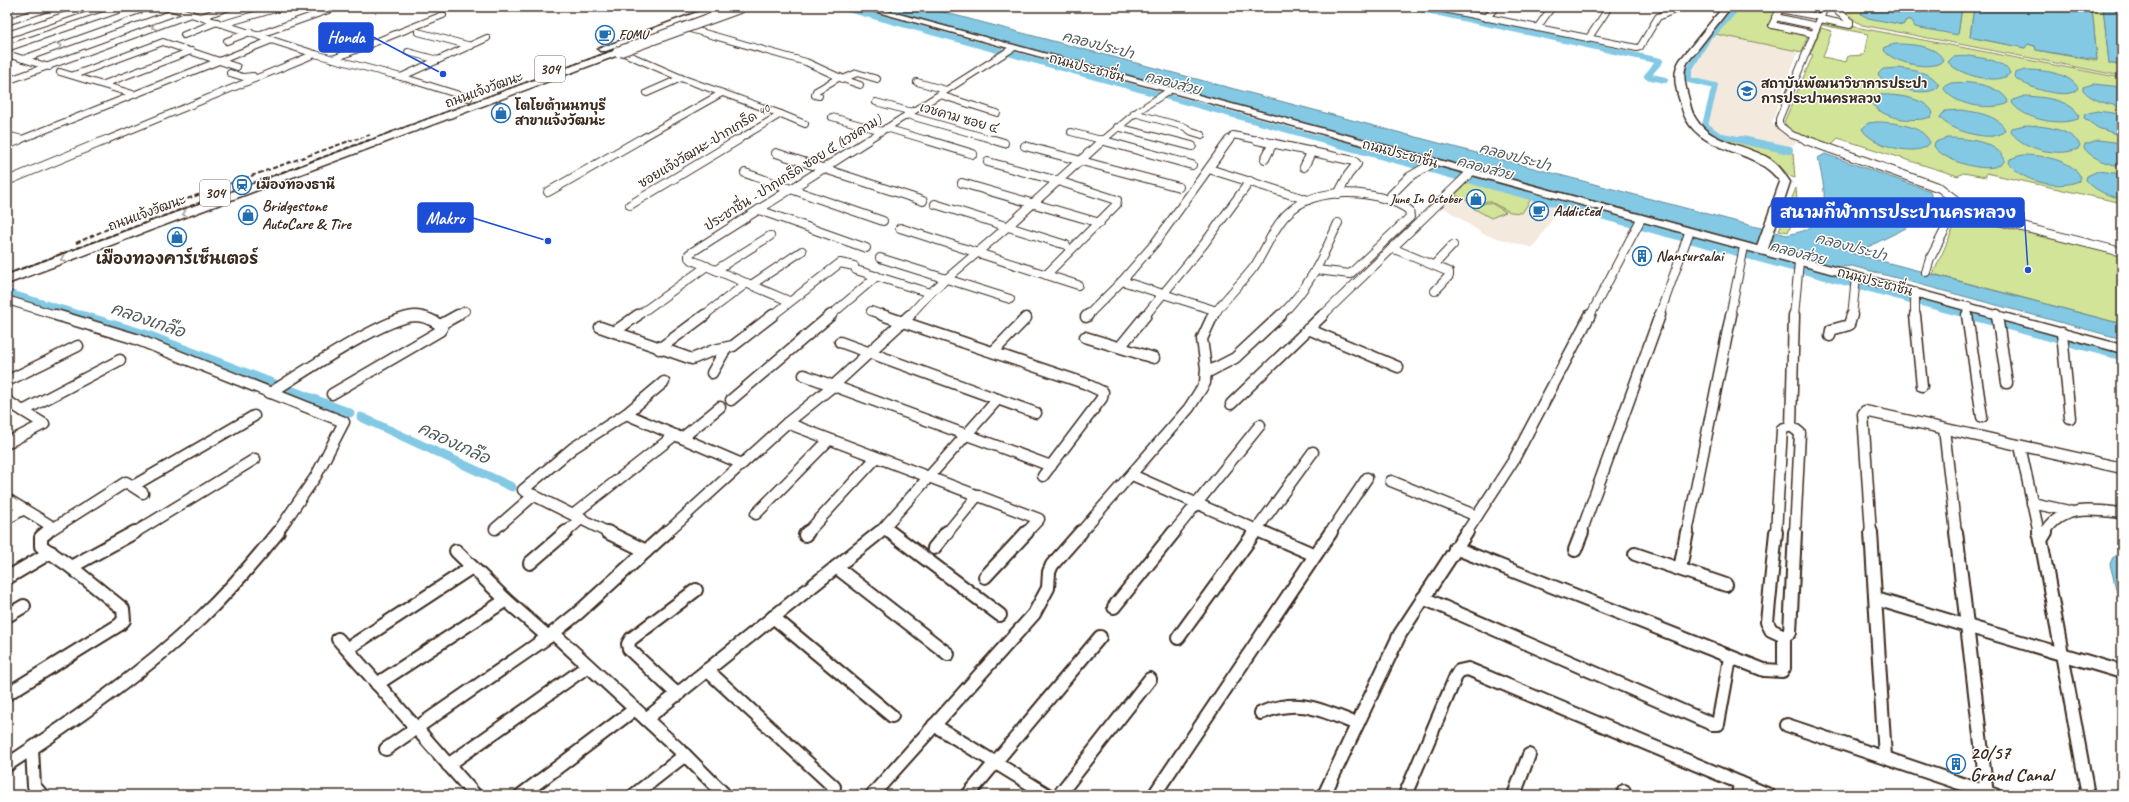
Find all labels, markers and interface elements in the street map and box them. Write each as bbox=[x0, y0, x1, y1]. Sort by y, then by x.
one-way arrow bbox=[151, 23, 158, 31]
callout: Honda bbox=[319, 23, 373, 52]
cafe icon: FOMU bbox=[594, 24, 616, 46]
text: Honda bbox=[327, 27, 367, 48]
place label: FOMU bbox=[619, 27, 650, 43]
water label: คลองประปา bbox=[1061, 27, 1136, 63]
one-way arrow bbox=[56, 42, 63, 50]
street label: ถนนประชาชื่น bbox=[1047, 44, 1128, 86]
road number: 304 bbox=[535, 56, 565, 82]
water label: คลองส่วย bbox=[1143, 66, 1205, 99]
street label: ถนนแจ้งวัฒนะ bbox=[443, 68, 525, 112]
place label: สถาบันพัฒนาวิชาการประปา การประปานครหลวง bbox=[1761, 76, 1927, 107]
school or university icon: สถาบันพัฒนาวิชาการประปา การประปานครหลวง bbox=[1736, 80, 1758, 102]
place label: โตโยต้านนทบุรี สาขาแจ้งวัฒนะ bbox=[514, 97, 606, 129]
street label: ซอยแจ้งวัฒนะ-ปากเกร็ด 40 bbox=[634, 98, 774, 192]
street label: เวชคาม ซอย ๔ bbox=[918, 99, 1001, 137]
shop icon: โตโยต้านนทบุรี สาขาแจ้งวัฒนะ bbox=[490, 102, 512, 124]
street label: ประชาชื่น - ปากเกร็ด ซอย ๕ (เวชคาม) bbox=[698, 106, 885, 234]
street label: ถนนประชาชื่น bbox=[1360, 130, 1441, 172]
water label: คลองประปา bbox=[1478, 139, 1553, 175]
water label: คลองส่วย bbox=[1455, 151, 1517, 184]
station icon: เมืองทองธานี bbox=[231, 174, 253, 196]
place label: เมืองทองธานี bbox=[256, 176, 335, 193]
road number: 304 bbox=[200, 180, 230, 206]
shop icon: June In October bbox=[1465, 188, 1487, 210]
street label: ถนนแจ้งวัฒนะ bbox=[106, 191, 188, 235]
place label: June In October bbox=[1389, 191, 1463, 207]
place label: Bridgestone AutoCare & Tire bbox=[262, 196, 352, 234]
callout: สนามกีฬาการประปานครหลวง bbox=[1772, 198, 2024, 227]
cafe icon: Addicted bbox=[1528, 200, 1550, 222]
place label: Addicted bbox=[1553, 201, 1603, 221]
text: สนามกีฬาการประปานครหลวง bbox=[1780, 201, 2016, 223]
callout: Makro bbox=[418, 203, 473, 232]
shop icon: Bridgestone AutoCare & Tire bbox=[237, 204, 259, 226]
text: Makro bbox=[426, 208, 466, 229]
one-way arrow bbox=[181, 209, 188, 218]
shop icon: เมืองทองคาร์เซ็นเตอร์ bbox=[166, 226, 188, 248]
water label: คลองประปา bbox=[1814, 229, 1889, 265]
water label: คลองส่วย bbox=[1768, 236, 1830, 269]
building icon: Nansursalai bbox=[1631, 245, 1653, 267]
place label: เมืองทองคาร์เซ็นเตอร์ bbox=[96, 246, 258, 269]
place label: Nansursalai bbox=[1656, 246, 1725, 266]
one-way arrow bbox=[59, 254, 66, 263]
street label: ถนนประชาชื่น bbox=[1835, 258, 1916, 300]
water label: คลองเกลือ bbox=[108, 298, 189, 343]
water label: คลองเกลือ bbox=[415, 417, 494, 469]
place label: 20/57 Grand Canal bbox=[1970, 741, 2056, 787]
building icon: 20/57 Grand Canal bbox=[1945, 753, 1967, 775]

